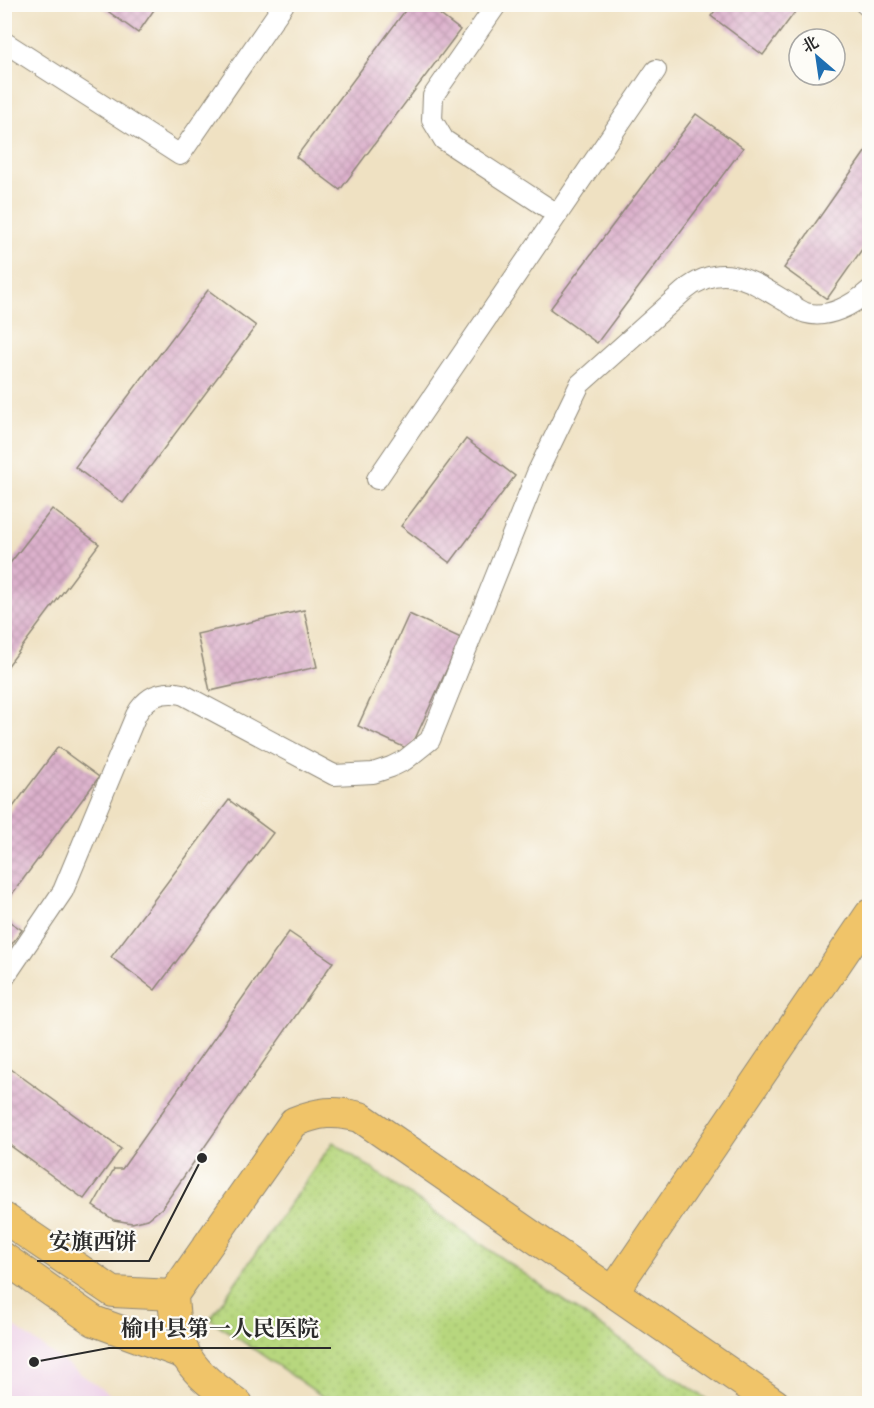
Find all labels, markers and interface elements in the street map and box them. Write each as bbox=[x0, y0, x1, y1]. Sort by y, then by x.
north arrow bbox=[787, 27, 847, 87]
text: 北 bbox=[798, 31, 822, 57]
callout: 安旗西饼 bbox=[37, 1221, 149, 1261]
text: 安旗西饼 bbox=[49, 1227, 137, 1256]
callout: 榆中县第一人民医院 bbox=[109, 1308, 331, 1348]
text: 榆中县第一人民医院 bbox=[121, 1314, 319, 1343]

